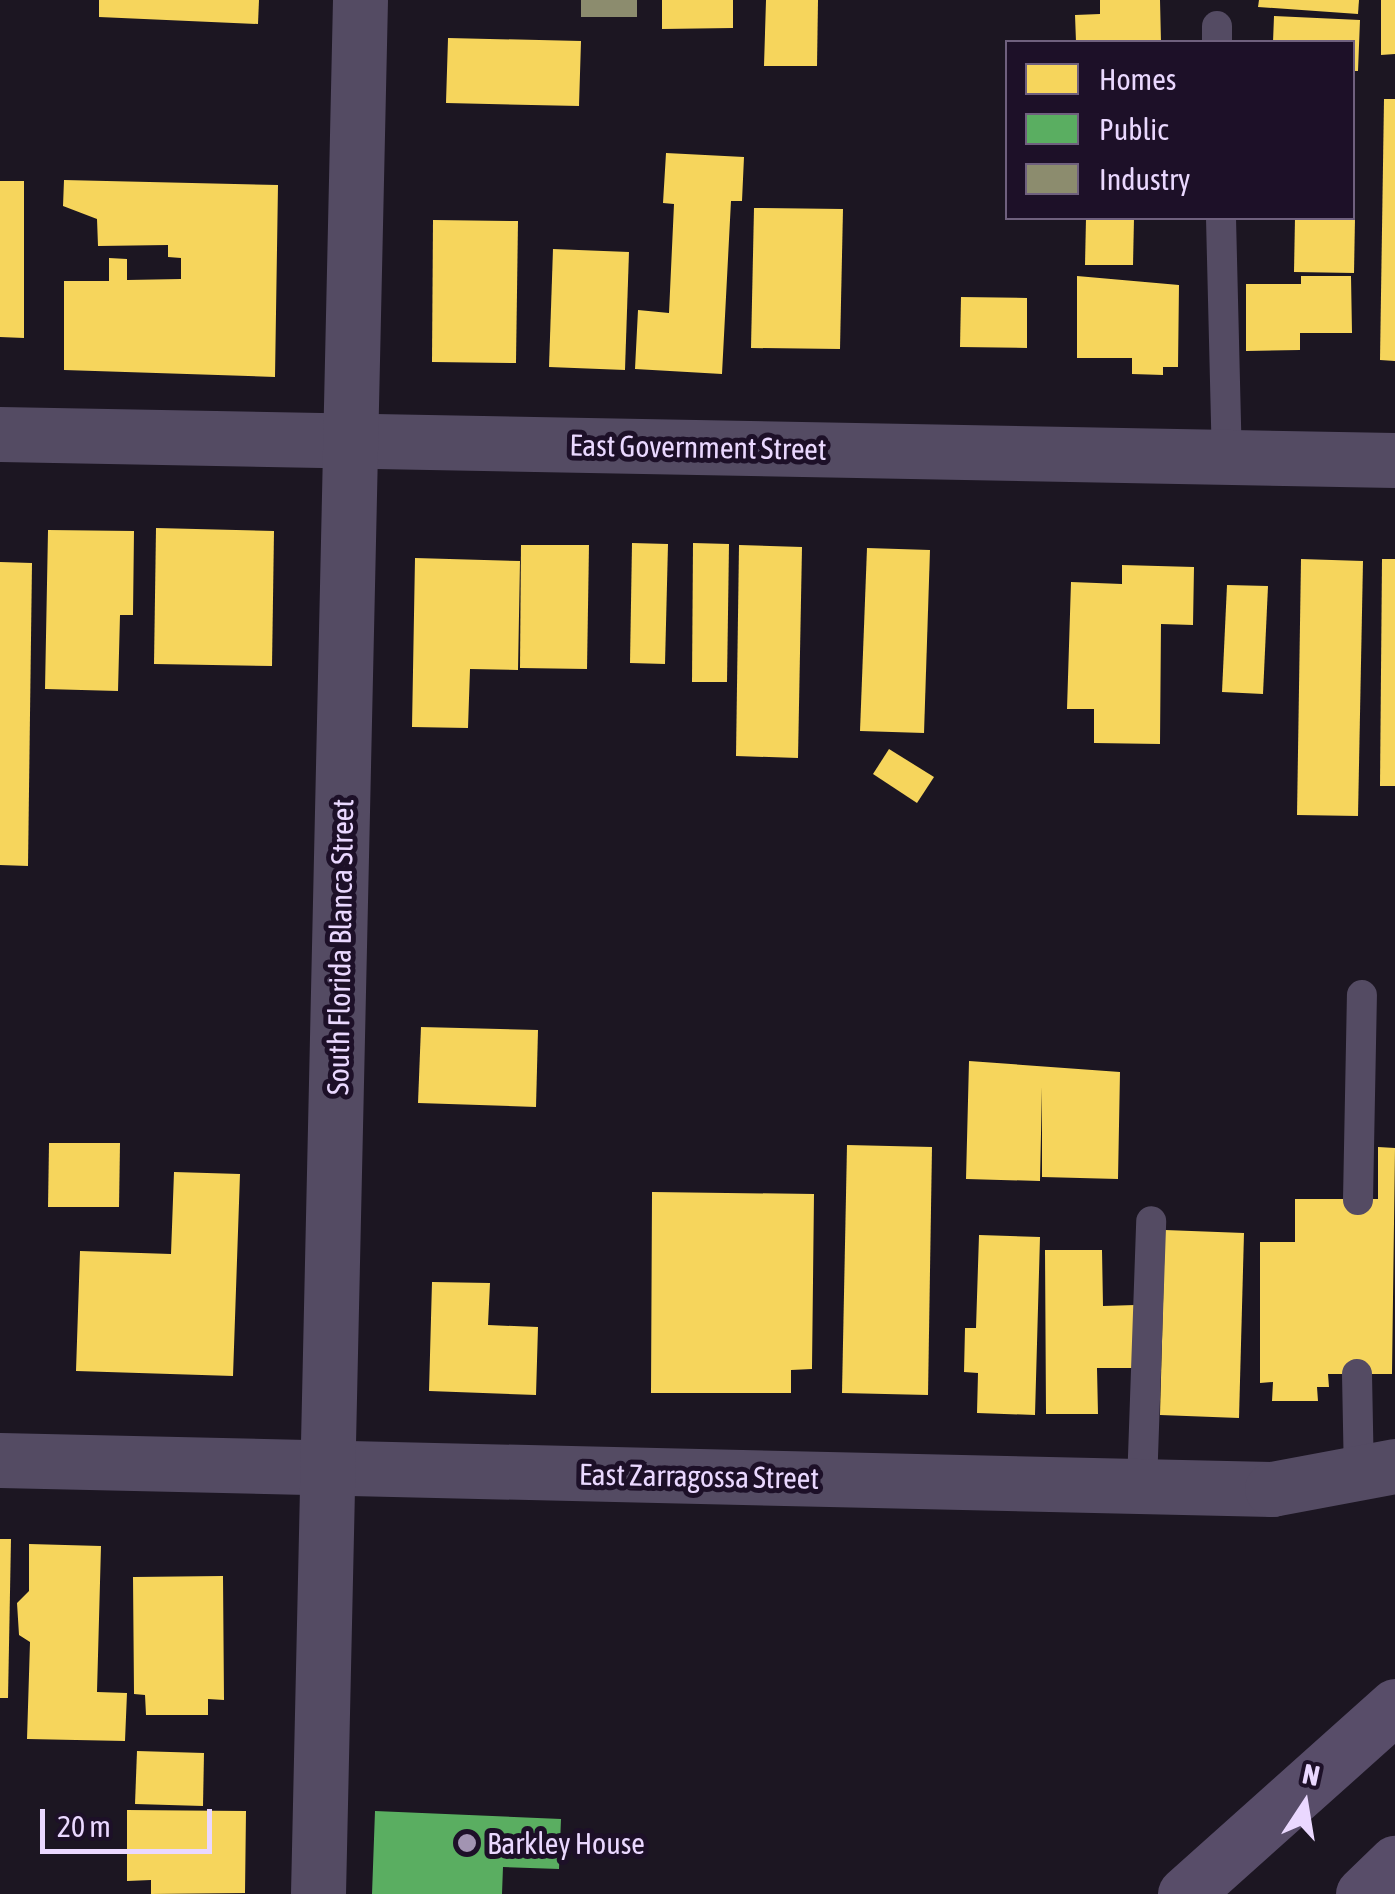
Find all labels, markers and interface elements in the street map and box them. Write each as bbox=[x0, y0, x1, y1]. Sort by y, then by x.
legend bbox=[1005, 40, 1355, 220]
text: Homes bbox=[1099, 62, 1176, 96]
text: Public bbox=[1099, 112, 1168, 146]
text: Industry bbox=[1099, 162, 1190, 196]
street label: East Government Street bbox=[569, 427, 827, 467]
street label: South Florida Blanca Street bbox=[319, 799, 361, 1095]
street label: East Zarragossa Street bbox=[579, 1456, 819, 1496]
north arrow bbox=[1255, 1754, 1355, 1854]
text: N bbox=[1300, 1757, 1323, 1792]
scale bar bbox=[45, 1789, 218, 1851]
text: 20 m bbox=[57, 1809, 111, 1843]
place label: Barkley House bbox=[487, 1825, 645, 1861]
marker: Barkley House bbox=[456, 1832, 478, 1854]

